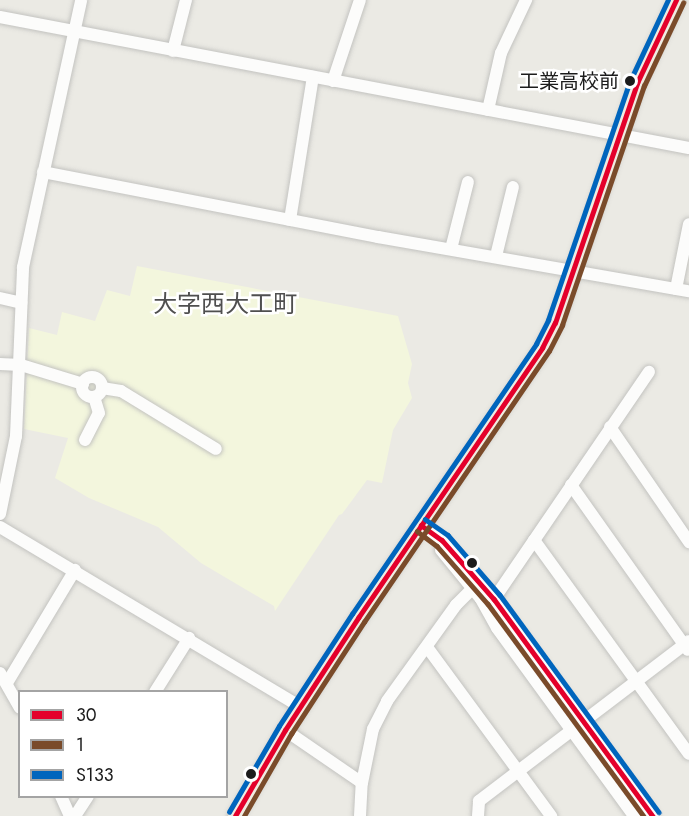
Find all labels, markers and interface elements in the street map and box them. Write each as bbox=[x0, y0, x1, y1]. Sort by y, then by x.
place label: 工業高校前 bbox=[519, 69, 619, 93]
marker: 工業高校前 bbox=[624, 75, 636, 87]
district label: 大字西大工町 bbox=[153, 290, 297, 318]
unlabelled marker bbox=[466, 557, 478, 569]
legend bbox=[18, 690, 228, 798]
text: 30 bbox=[76, 702, 97, 728]
text: 1 bbox=[76, 732, 84, 758]
text: S133 bbox=[76, 762, 114, 788]
unlabelled marker bbox=[245, 768, 257, 780]

